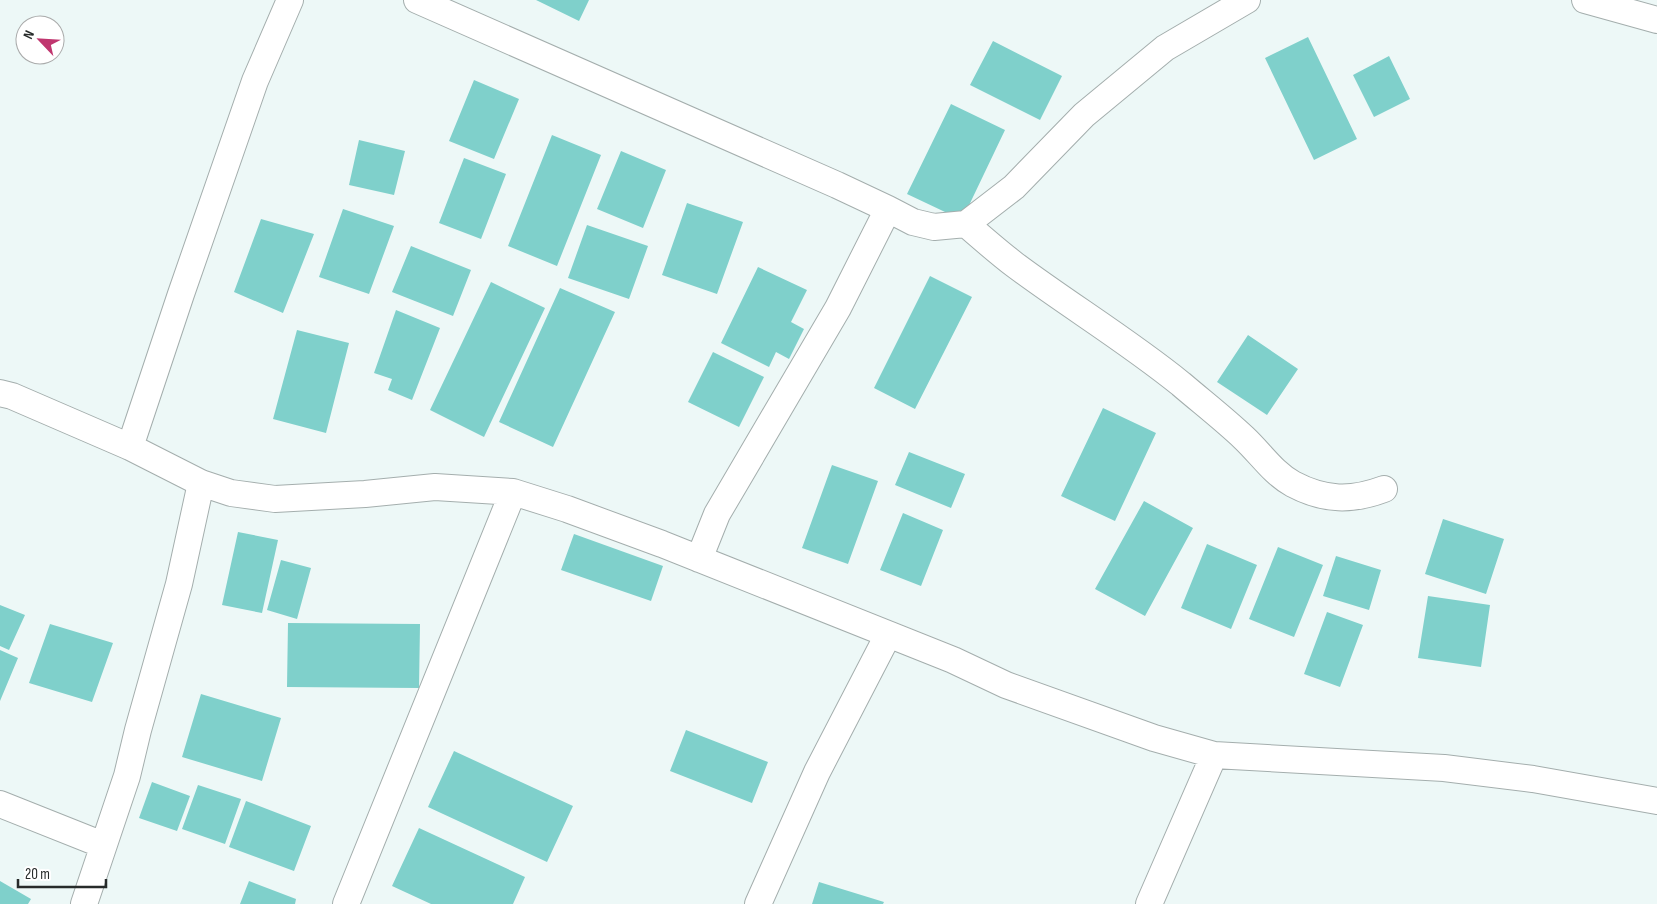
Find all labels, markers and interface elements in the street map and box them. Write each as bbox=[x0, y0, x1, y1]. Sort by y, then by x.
north arrow bbox=[15, 15, 65, 65]
text: N bbox=[19, 28, 38, 42]
scale bar bbox=[18, 856, 105, 888]
text: 20 m bbox=[25, 865, 50, 884]

